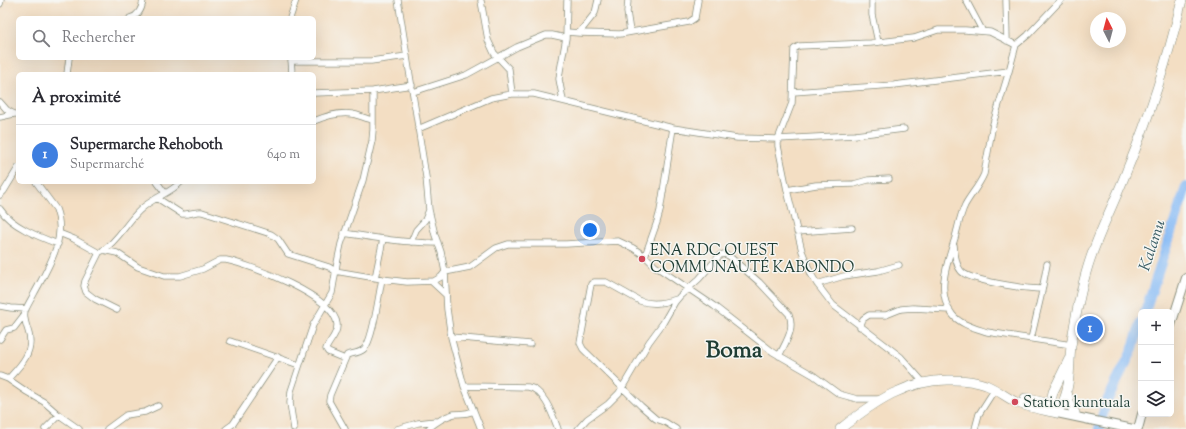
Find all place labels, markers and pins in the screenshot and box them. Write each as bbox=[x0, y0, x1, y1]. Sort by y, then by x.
place label: ENA RDC OUEST COMMUNAUTÉ KABONDO bbox=[650, 241, 854, 279]
marker: ENA RDC OUEST COMMUNAUTÉ KABONDO bbox=[637, 254, 647, 264]
pin: 1 bbox=[1077, 314, 1103, 344]
place label: Station kuntuala bbox=[1023, 393, 1131, 414]
marker: Station kuntuala bbox=[1010, 397, 1020, 407]

